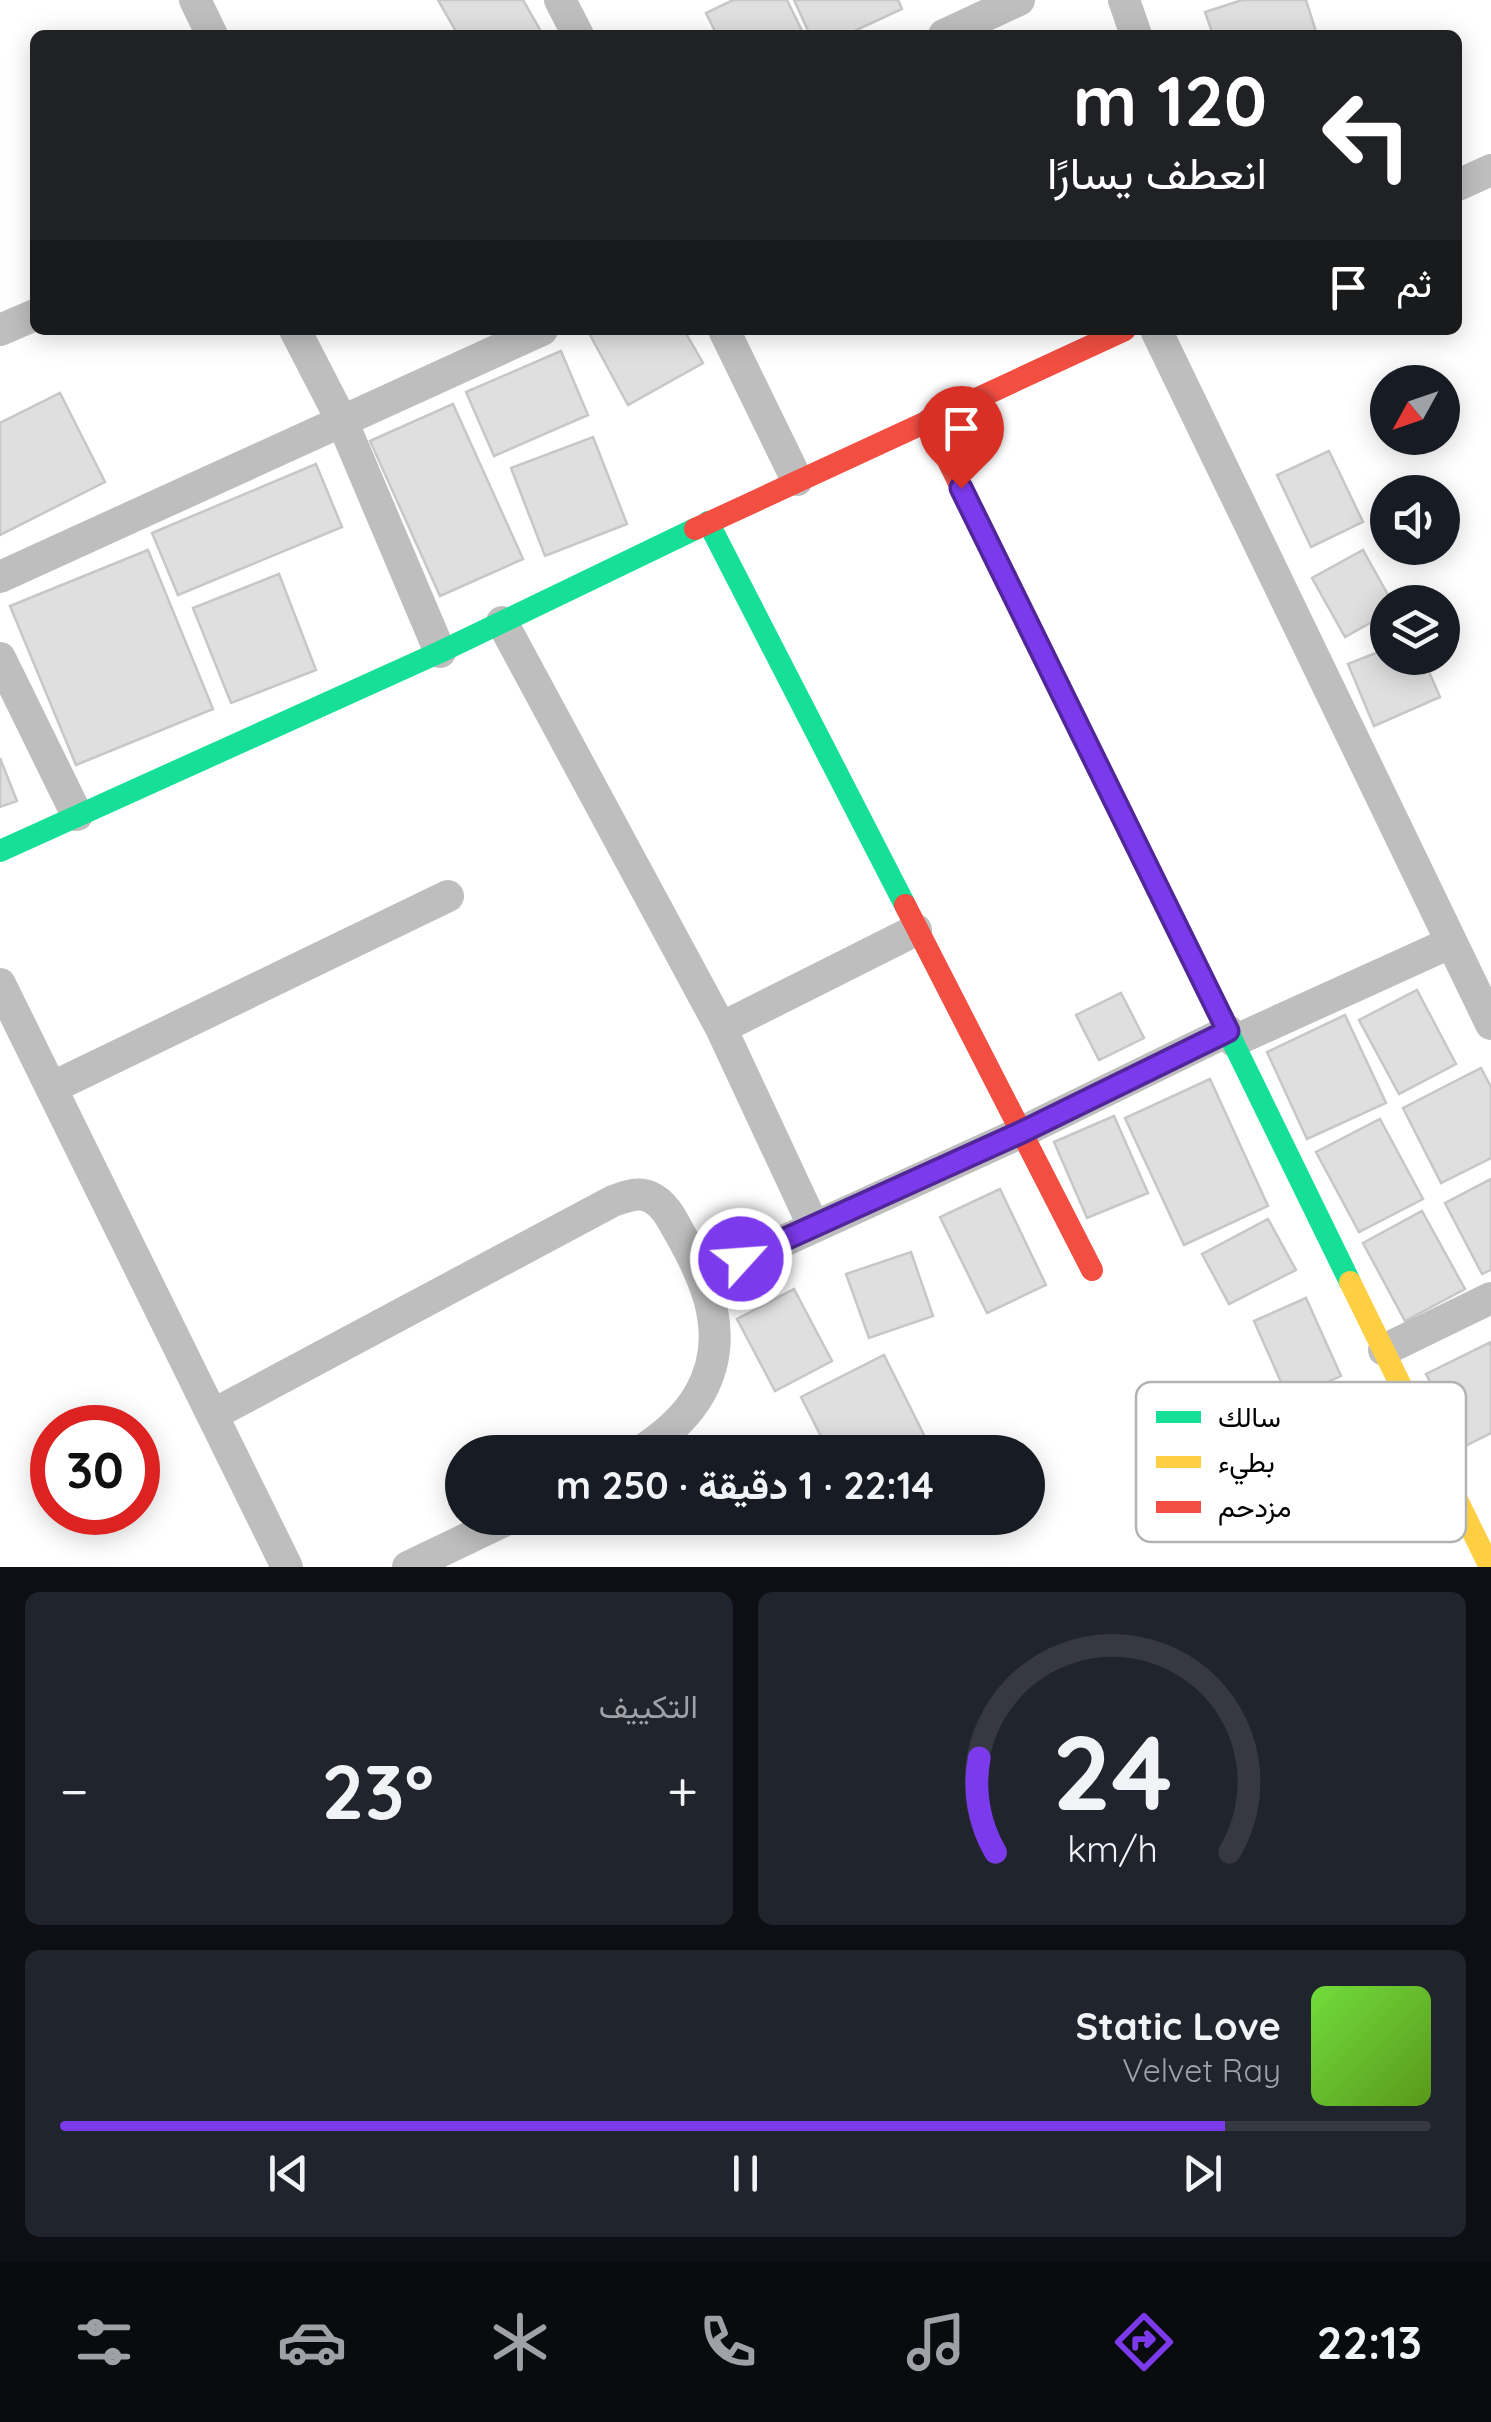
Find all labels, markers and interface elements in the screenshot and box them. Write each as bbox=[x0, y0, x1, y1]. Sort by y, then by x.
text: 120 m bbox=[1073, 56, 1267, 144]
icon: left bbox=[1302, 70, 1432, 200]
text: انعطف يسارًا bbox=[1047, 144, 1267, 200]
text: ثم bbox=[1396, 259, 1432, 307]
icon: arrive bbox=[1321, 260, 1376, 315]
north arrow bbox=[1370, 365, 1460, 455]
map controls bbox=[1370, 365, 1460, 675]
pin bbox=[919, 386, 1004, 489]
icon: arrive bbox=[934, 401, 989, 456]
button: sound bbox=[1370, 475, 1460, 565]
button: layers bbox=[1370, 585, 1460, 675]
position arrow bbox=[689, 1207, 793, 1311]
legend bbox=[1136, 1382, 1466, 1542]
text: سالك bbox=[1218, 1399, 1281, 1434]
speed limit sign: 30 bbox=[30, 1405, 160, 1535]
text: بطيء bbox=[1218, 1444, 1275, 1485]
text: 22:14 · 1 دقيقة · 250 m bbox=[556, 1461, 934, 1509]
text: مزدحم bbox=[1218, 1489, 1291, 1526]
text: التكييف bbox=[599, 1686, 698, 1726]
text: 24 bbox=[1052, 1706, 1172, 1836]
text: 23° bbox=[322, 1744, 434, 1838]
text: − bbox=[60, 1756, 89, 1825]
text: + bbox=[667, 1756, 698, 1825]
text: km/h bbox=[1067, 1826, 1157, 1871]
text: Static Love bbox=[1076, 2002, 1281, 2050]
text: Velvet Ray bbox=[1122, 2050, 1281, 2090]
icon: previous bbox=[261, 2146, 316, 2201]
icon: pause bbox=[718, 2146, 773, 2201]
icon: next bbox=[1175, 2146, 1230, 2201]
icon: filters bbox=[69, 2307, 139, 2377]
icon: car bbox=[277, 2307, 347, 2377]
icon: climate bbox=[485, 2307, 555, 2377]
icon: phone bbox=[693, 2307, 763, 2377]
icon: music bbox=[901, 2307, 971, 2377]
icon: directions bbox=[1109, 2307, 1179, 2377]
text: 22:13 bbox=[1317, 2314, 1422, 2370]

